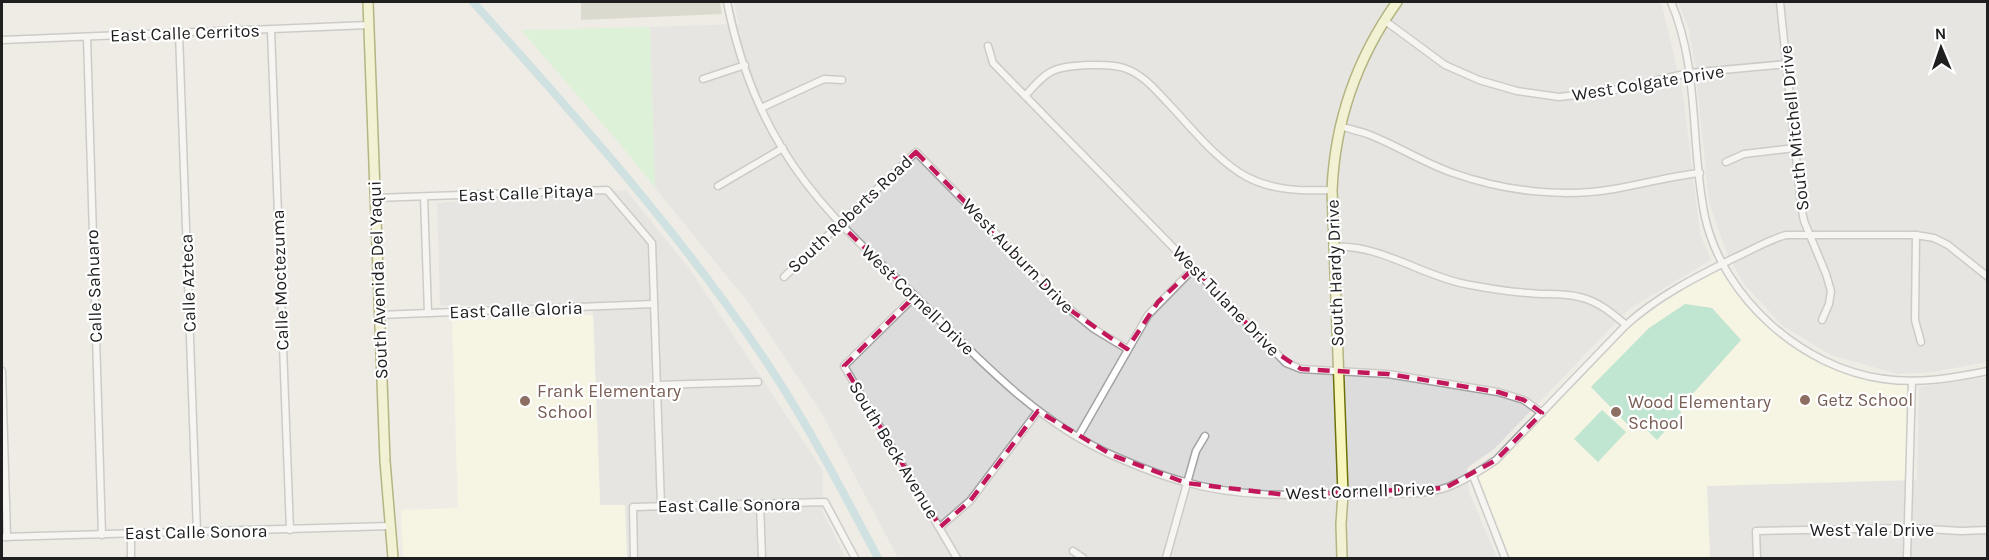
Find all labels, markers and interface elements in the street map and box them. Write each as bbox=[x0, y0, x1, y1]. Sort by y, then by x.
north arrow bbox=[1911, 18, 1971, 78]
street label: East Calle Cerritos bbox=[110, 19, 260, 47]
text: N bbox=[1934, 24, 1947, 43]
street label: South Mitchell Drive bbox=[1774, 44, 1814, 212]
street label: West Colgate Drive bbox=[1570, 60, 1726, 106]
street label: South Roberts Road bbox=[783, 150, 917, 278]
street label: South Avenida Del Yaqui bbox=[364, 180, 392, 380]
street label: East Calle Pitaya bbox=[458, 180, 594, 206]
street label: West Auburn Drive bbox=[957, 194, 1079, 318]
street label: South Hardy Drive bbox=[1321, 199, 1349, 347]
street label: Calle Moctezuma bbox=[267, 209, 293, 351]
street label: Calle Sahuaro bbox=[81, 229, 107, 343]
street label: Calle Azteca bbox=[175, 233, 201, 333]
street label: West Cornell Drive bbox=[857, 240, 979, 360]
street label: West Tulane Drive bbox=[1168, 241, 1284, 361]
street label: East Calle Gloria bbox=[449, 297, 583, 323]
street label: South Beck Avenue bbox=[844, 377, 944, 523]
place label: Frank Elementary School bbox=[537, 380, 682, 423]
place label: Getz School bbox=[1817, 389, 1913, 411]
place label: Wood Elementary School bbox=[1628, 391, 1772, 434]
marker: Getz School bbox=[1798, 393, 1812, 407]
marker: Frank Elementary School bbox=[518, 394, 532, 408]
marker: Wood Elementary School bbox=[1609, 405, 1623, 419]
street label: West Cornell Drive bbox=[1285, 477, 1435, 505]
street label: East Calle Sonora bbox=[657, 493, 801, 517]
street label: West Yale Drive bbox=[1810, 519, 1934, 541]
street label: East Calle Sonora bbox=[124, 520, 268, 544]

